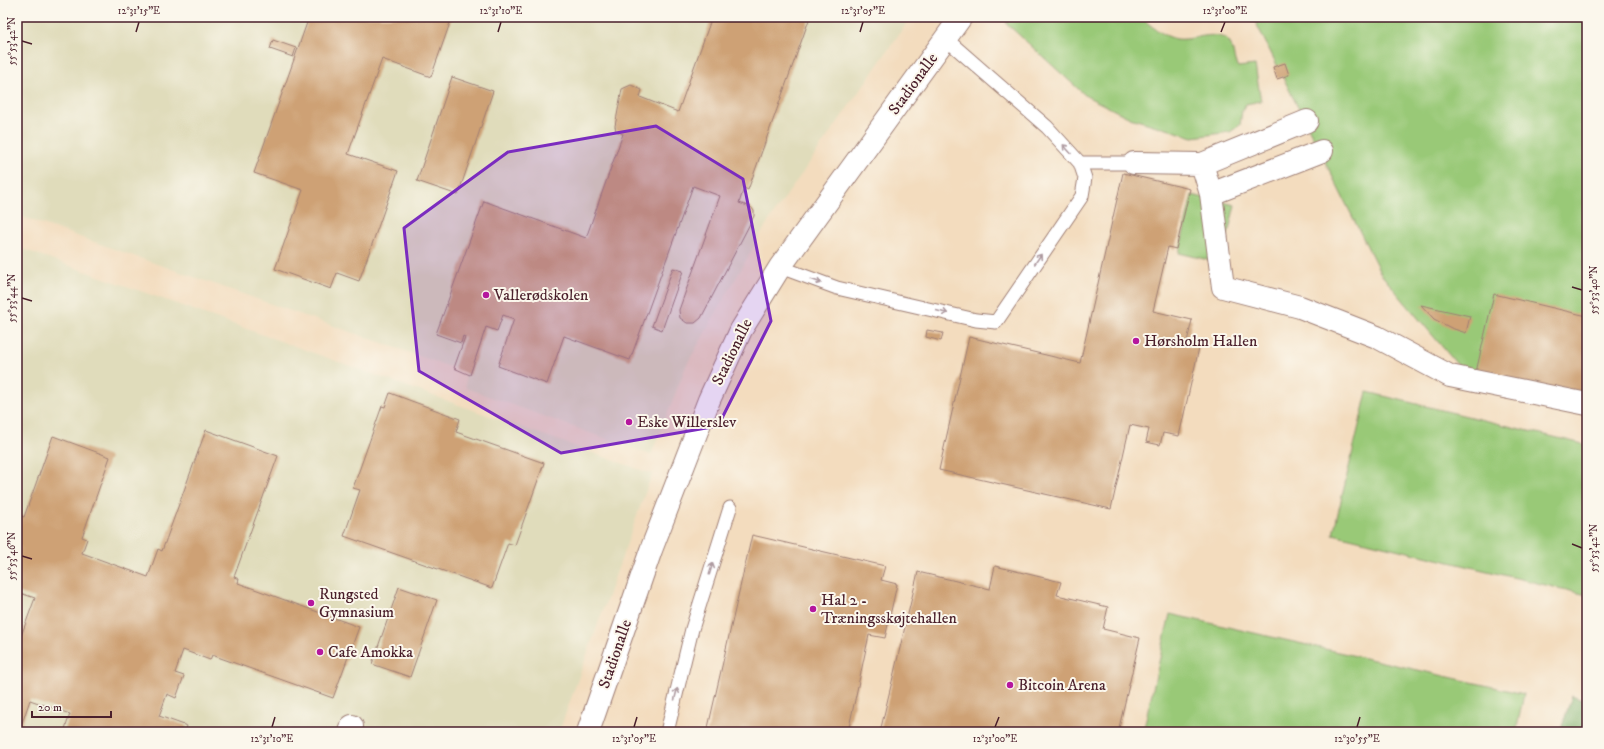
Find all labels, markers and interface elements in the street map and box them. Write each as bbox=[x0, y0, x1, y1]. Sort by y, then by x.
text: 12°31'15"E bbox=[118, 5, 160, 17]
text: 12°31'10"E bbox=[480, 5, 522, 17]
text: 12°31'05"E bbox=[841, 5, 885, 17]
text: 12°31'00"E bbox=[1203, 5, 1247, 17]
text: 55°53'42"N bbox=[6, 17, 18, 65]
street label: Stadionalle bbox=[884, 49, 942, 119]
one-way arrow bbox=[1062, 144, 1072, 154]
one-way arrow bbox=[1034, 254, 1042, 265]
text: 55°53'40"N bbox=[1588, 266, 1600, 314]
text: 55°53'44"N bbox=[6, 273, 18, 323]
one-way arrow bbox=[810, 277, 822, 285]
place label: Vallerødskolen bbox=[493, 285, 589, 305]
marker: Vallerødskolen bbox=[481, 290, 491, 300]
one-way arrow bbox=[936, 309, 949, 317]
street label: Stadionalle bbox=[707, 315, 757, 389]
place label: Hørsholm Hallen bbox=[1144, 331, 1258, 351]
marker: Hørsholm Hallen bbox=[1131, 336, 1141, 346]
place label: Eske Willerslev bbox=[637, 412, 737, 432]
marker: Eske Willerslev bbox=[624, 417, 634, 427]
text: 55°53'42"N bbox=[1588, 524, 1600, 572]
text: 55°53'46"N bbox=[6, 532, 18, 580]
one-way arrow bbox=[708, 563, 715, 576]
place label: Rungsted Gymnasium bbox=[319, 584, 394, 622]
place label: Hal 2 - Træningsskøjtehallen bbox=[821, 590, 957, 628]
marker: Rungsted Gymnasium bbox=[306, 598, 316, 608]
marker: Hal 2 - Træningsskøjtehallen bbox=[808, 604, 818, 614]
street label: Stadionalle bbox=[594, 617, 636, 691]
place label: Cafe Amokka bbox=[328, 642, 413, 662]
marker: Cafe Amokka bbox=[315, 647, 325, 657]
place label: Bitcoin Arena bbox=[1018, 675, 1106, 695]
marker: Bitcoin Arena bbox=[1005, 680, 1015, 690]
one-way arrow bbox=[673, 688, 681, 701]
scale bar bbox=[32, 693, 111, 719]
text: 20 m bbox=[38, 700, 62, 715]
text: 12°31'10"E bbox=[251, 733, 293, 745]
text: 12°31'05"E bbox=[612, 733, 656, 745]
text: 12°31'00"E bbox=[973, 733, 1017, 745]
text: 12°30'55"E bbox=[1334, 733, 1380, 745]

